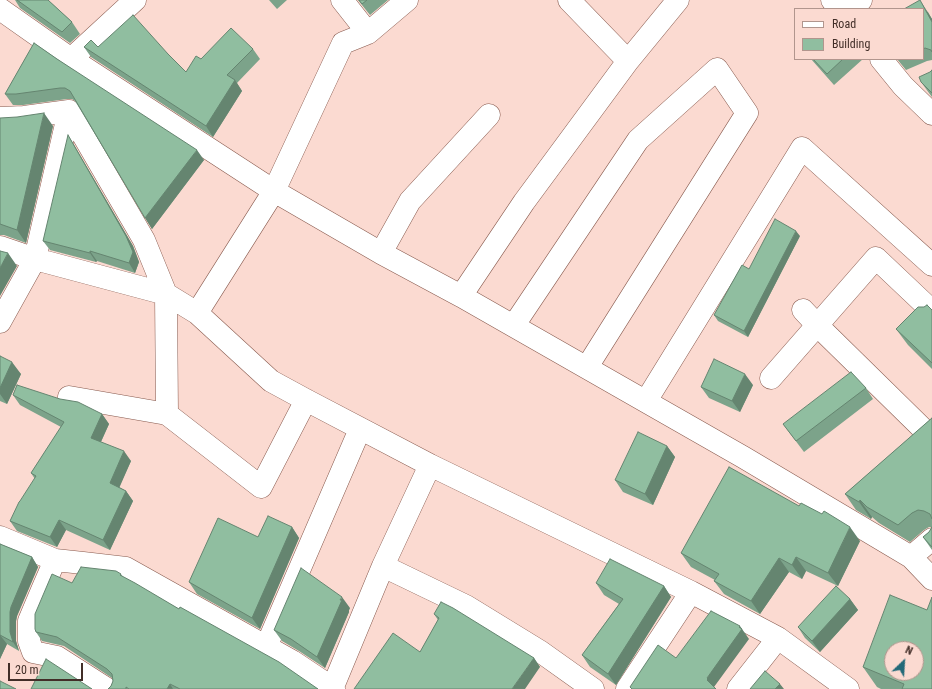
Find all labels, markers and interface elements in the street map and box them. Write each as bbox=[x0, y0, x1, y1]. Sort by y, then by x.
legend bbox=[794, 8, 924, 60]
text: Road bbox=[832, 17, 856, 31]
text: Building bbox=[832, 37, 870, 51]
north arrow bbox=[884, 641, 924, 681]
text: N bbox=[903, 643, 915, 658]
scale bar bbox=[10, 655, 85, 681]
text: 20 m bbox=[15, 663, 39, 677]

